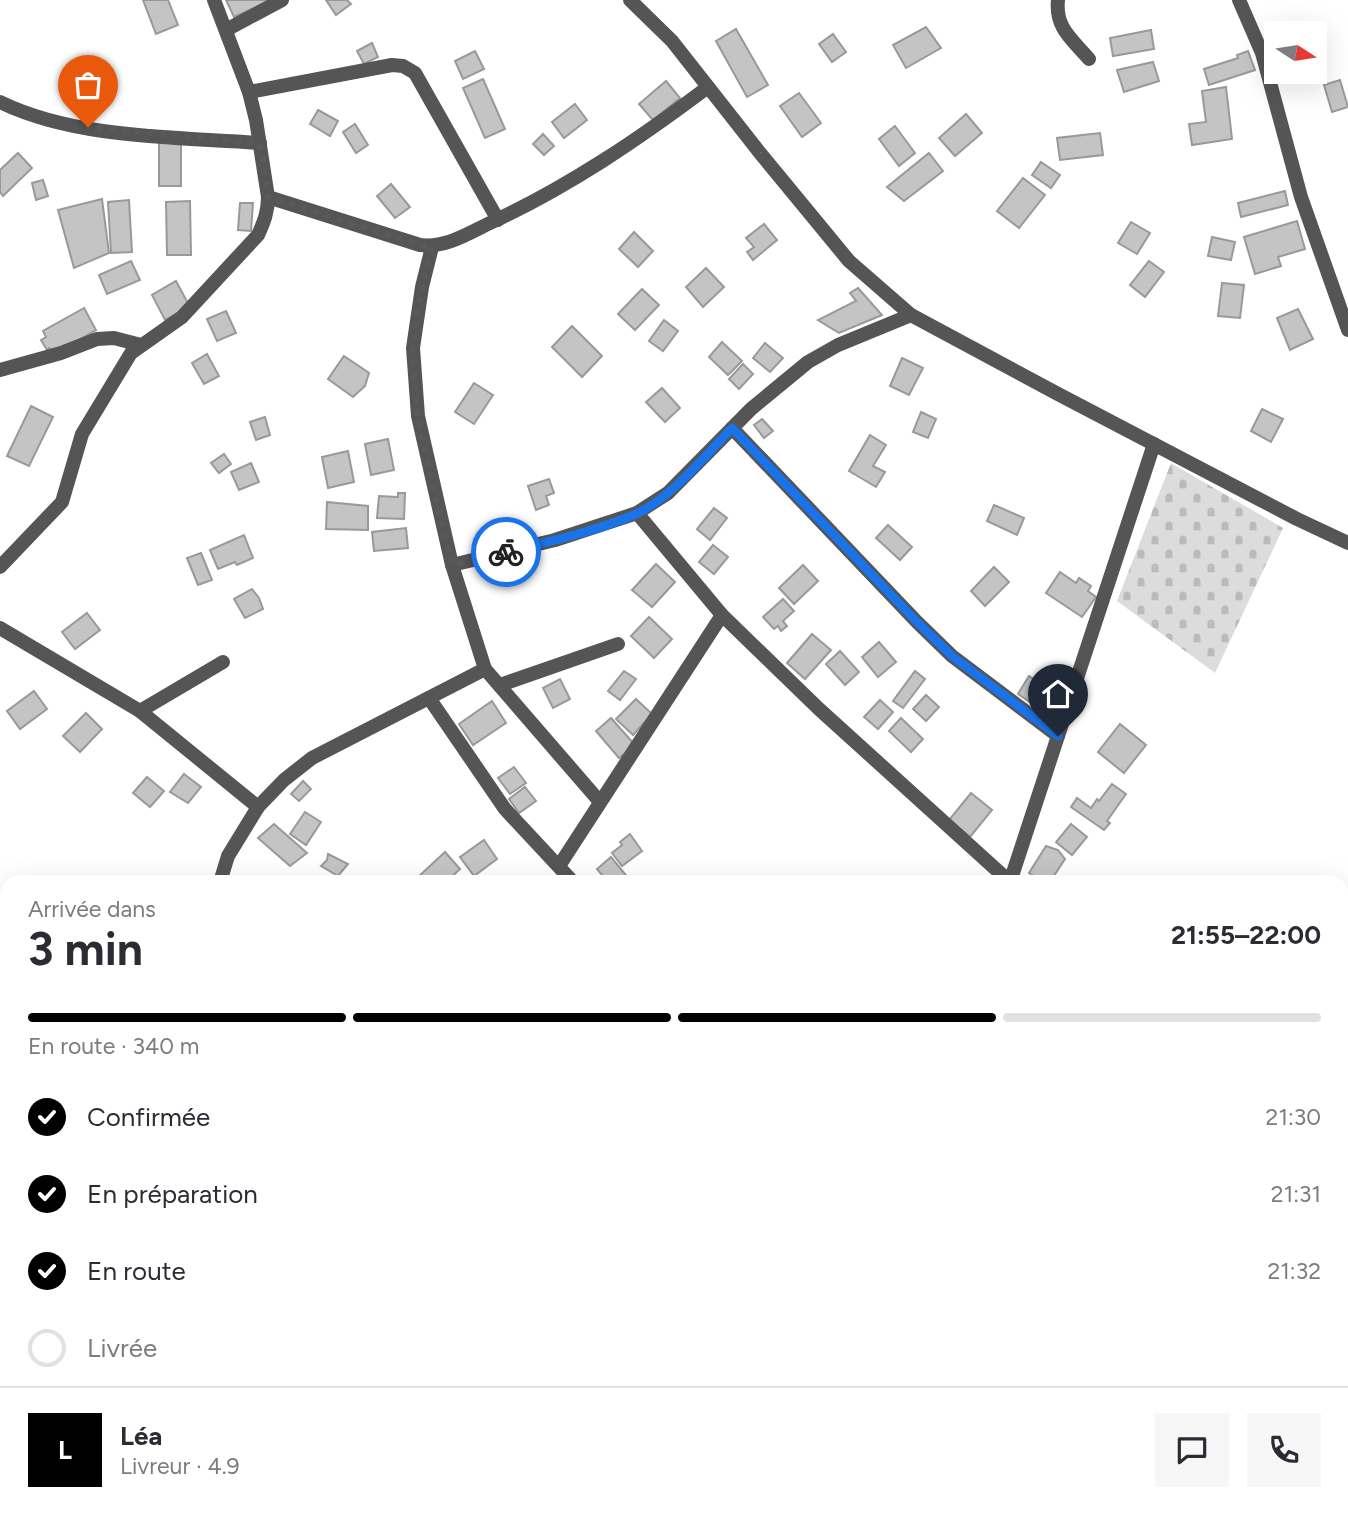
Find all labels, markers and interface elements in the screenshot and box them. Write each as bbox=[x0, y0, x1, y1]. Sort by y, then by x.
north arrow bbox=[1264, 21, 1326, 84]
map controls bbox=[1264, 21, 1327, 84]
pin bbox=[58, 55, 118, 127]
icon: bag bbox=[69, 66, 107, 104]
courier bbox=[471, 517, 541, 587]
icon: bike bbox=[487, 533, 525, 571]
pin bbox=[1028, 664, 1088, 736]
icon: home bbox=[1039, 675, 1077, 713]
text: Arrivée dans bbox=[28, 895, 156, 923]
text: 21:55–22:00 bbox=[1171, 919, 1321, 951]
text: 3 min bbox=[28, 921, 143, 977]
text: En route · 340 m bbox=[28, 1032, 199, 1060]
icon: check bbox=[28, 1098, 66, 1136]
text: Confirmée bbox=[87, 1101, 210, 1133]
text: 21:30 bbox=[1266, 1103, 1321, 1131]
icon: check bbox=[28, 1175, 66, 1213]
text: En préparation bbox=[87, 1178, 258, 1210]
text: 21:31 bbox=[1271, 1180, 1321, 1208]
icon: check bbox=[28, 1252, 66, 1290]
text: En route bbox=[87, 1255, 186, 1287]
text: 21:32 bbox=[1267, 1257, 1321, 1285]
text: Livrée bbox=[87, 1332, 157, 1364]
button: chat bbox=[1155, 1413, 1229, 1487]
button: phone bbox=[1247, 1413, 1321, 1487]
text: Léa bbox=[120, 1420, 162, 1452]
text: L bbox=[58, 1434, 72, 1466]
text: Livreur · 4.9 bbox=[120, 1452, 240, 1480]

